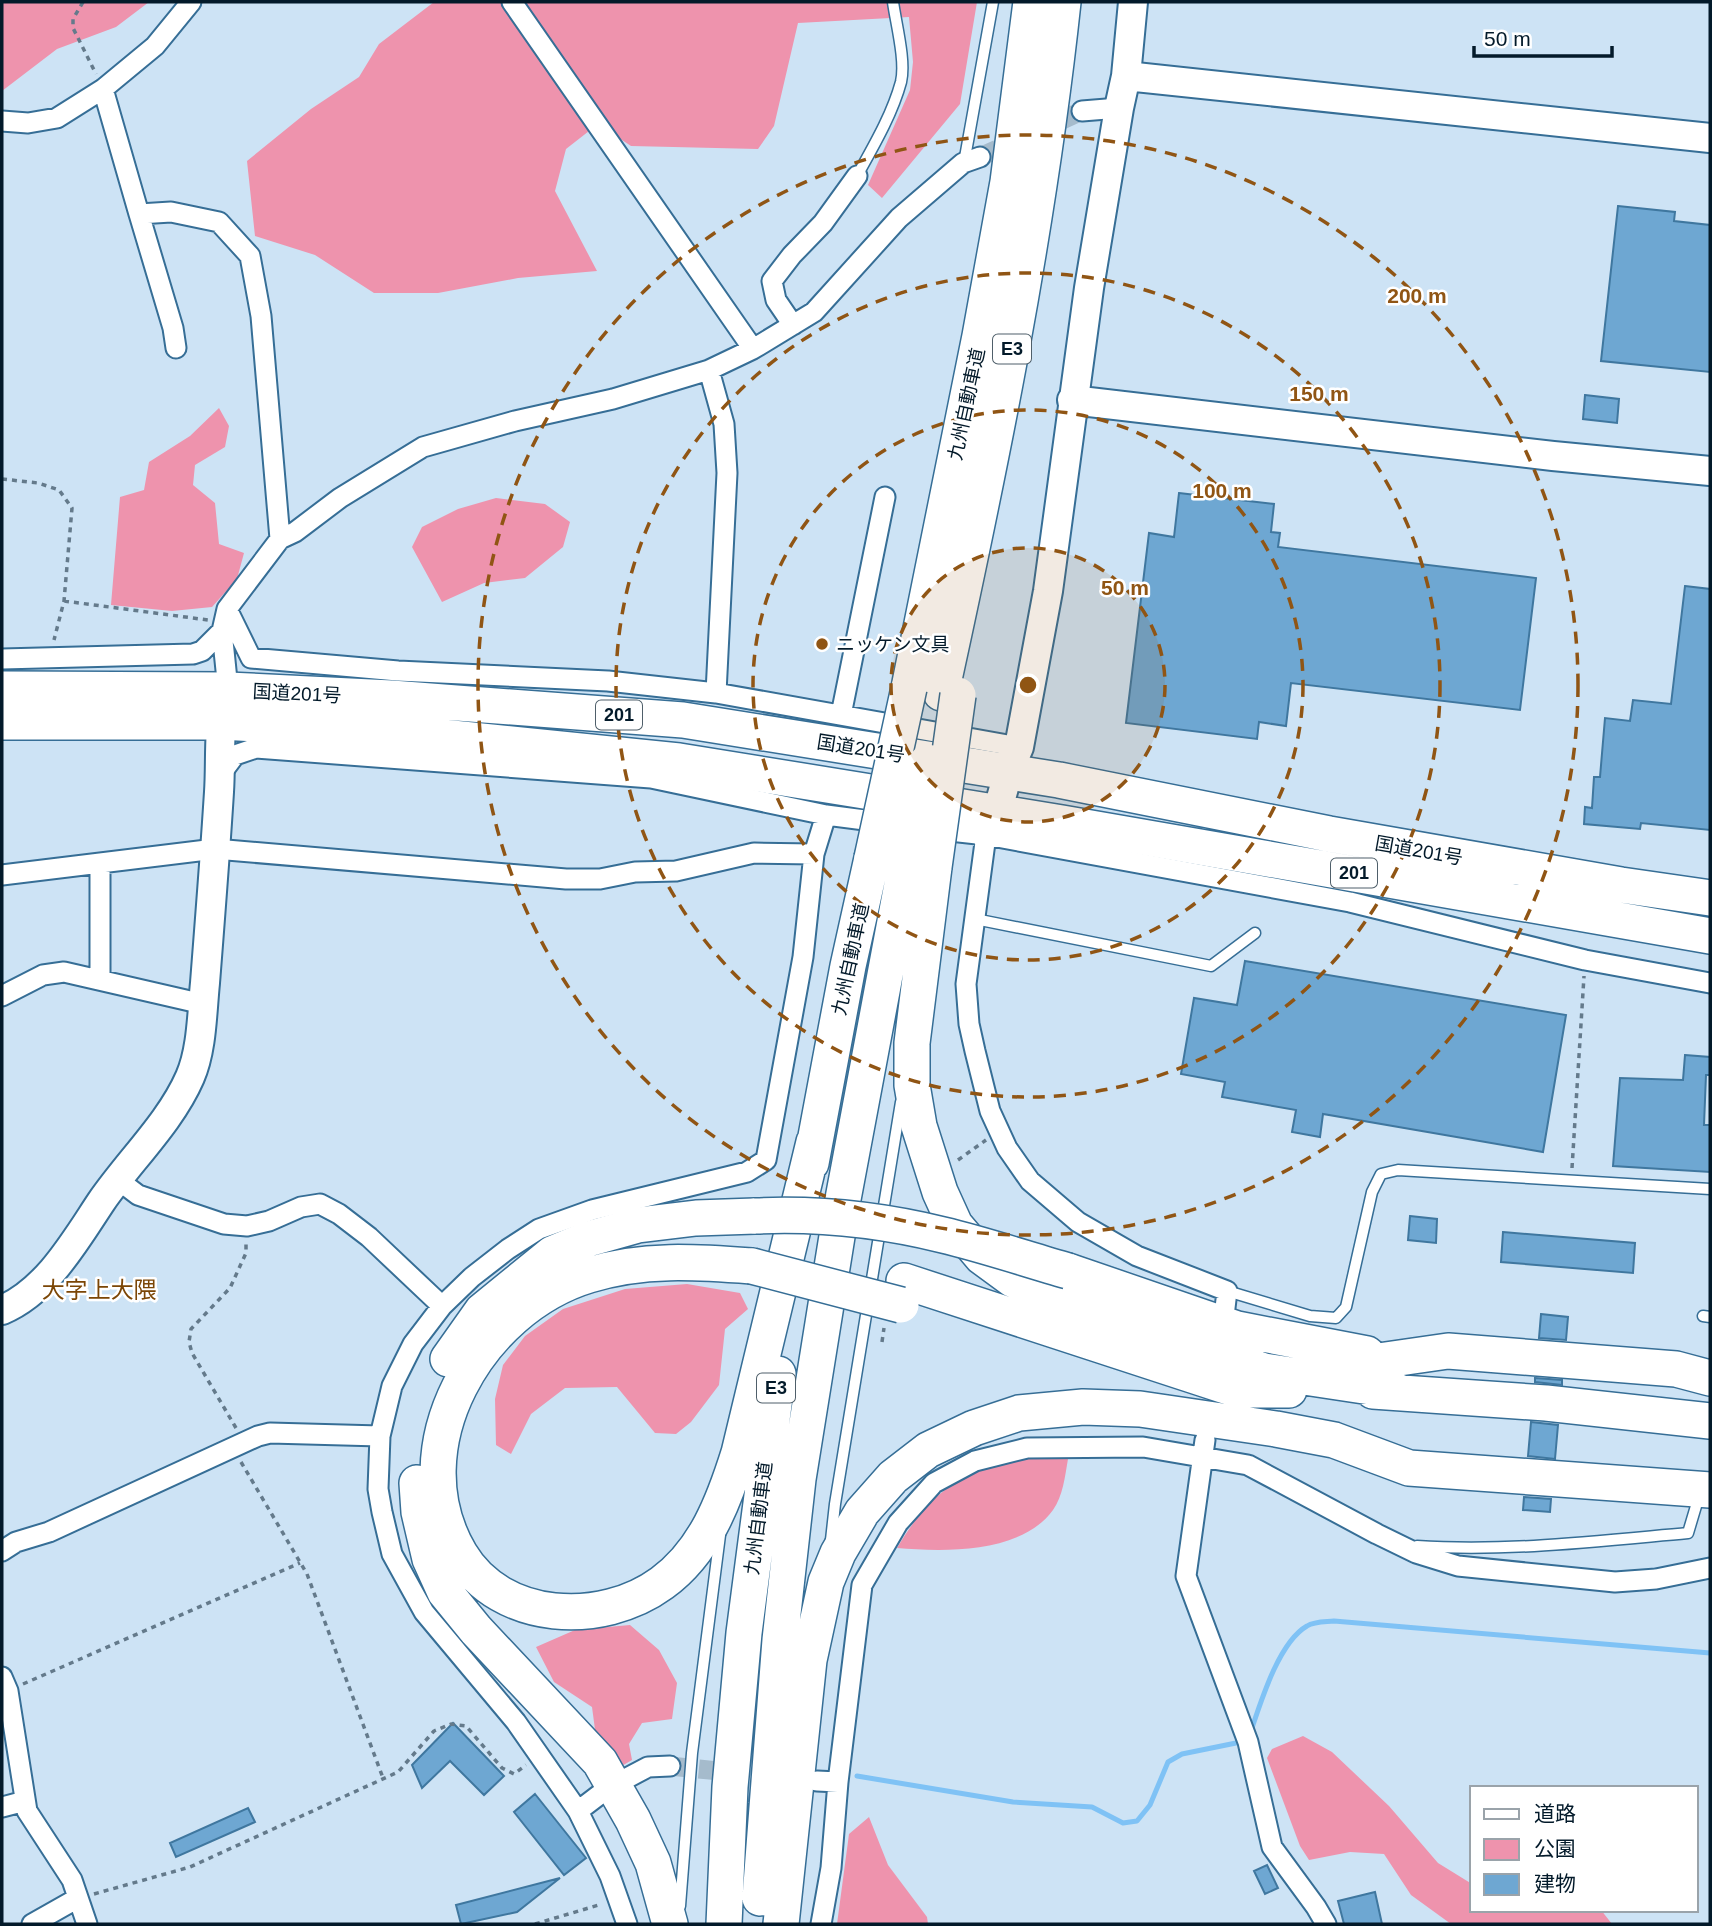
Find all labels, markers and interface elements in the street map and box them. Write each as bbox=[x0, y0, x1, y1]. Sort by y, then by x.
scale bar bbox=[1474, 14, 1612, 58]
text: 50 m bbox=[1484, 27, 1531, 50]
text: 200 m bbox=[1387, 284, 1447, 307]
road number: E3 bbox=[993, 334, 1031, 363]
street label: 九州自動車道 bbox=[944, 346, 989, 462]
text: 150 m bbox=[1289, 382, 1349, 405]
text: 100 m bbox=[1192, 479, 1252, 502]
text: 50 m bbox=[1101, 576, 1149, 599]
place label: ニッケン文具 bbox=[836, 634, 949, 655]
marker: ニッケン文具 bbox=[814, 636, 830, 652]
centre of rings bbox=[1016, 673, 1040, 697]
street label: 国道201号 bbox=[252, 681, 342, 706]
road number: 201 bbox=[596, 700, 642, 730]
street label: 国道201号 bbox=[815, 731, 906, 766]
street label: 国道201号 bbox=[1373, 832, 1464, 869]
road number: 201 bbox=[1331, 858, 1377, 888]
street label: 九州自動車道 bbox=[828, 901, 873, 1017]
district label: 大字上大隈 bbox=[42, 1277, 157, 1303]
road number: E3 bbox=[757, 1373, 795, 1402]
street label: 九州自動車道 bbox=[741, 1460, 776, 1576]
legend bbox=[1470, 1786, 1698, 1912]
text: 道路 bbox=[1534, 1802, 1576, 1825]
text: 公園 bbox=[1534, 1837, 1576, 1860]
text: 建物 bbox=[1534, 1872, 1576, 1895]

